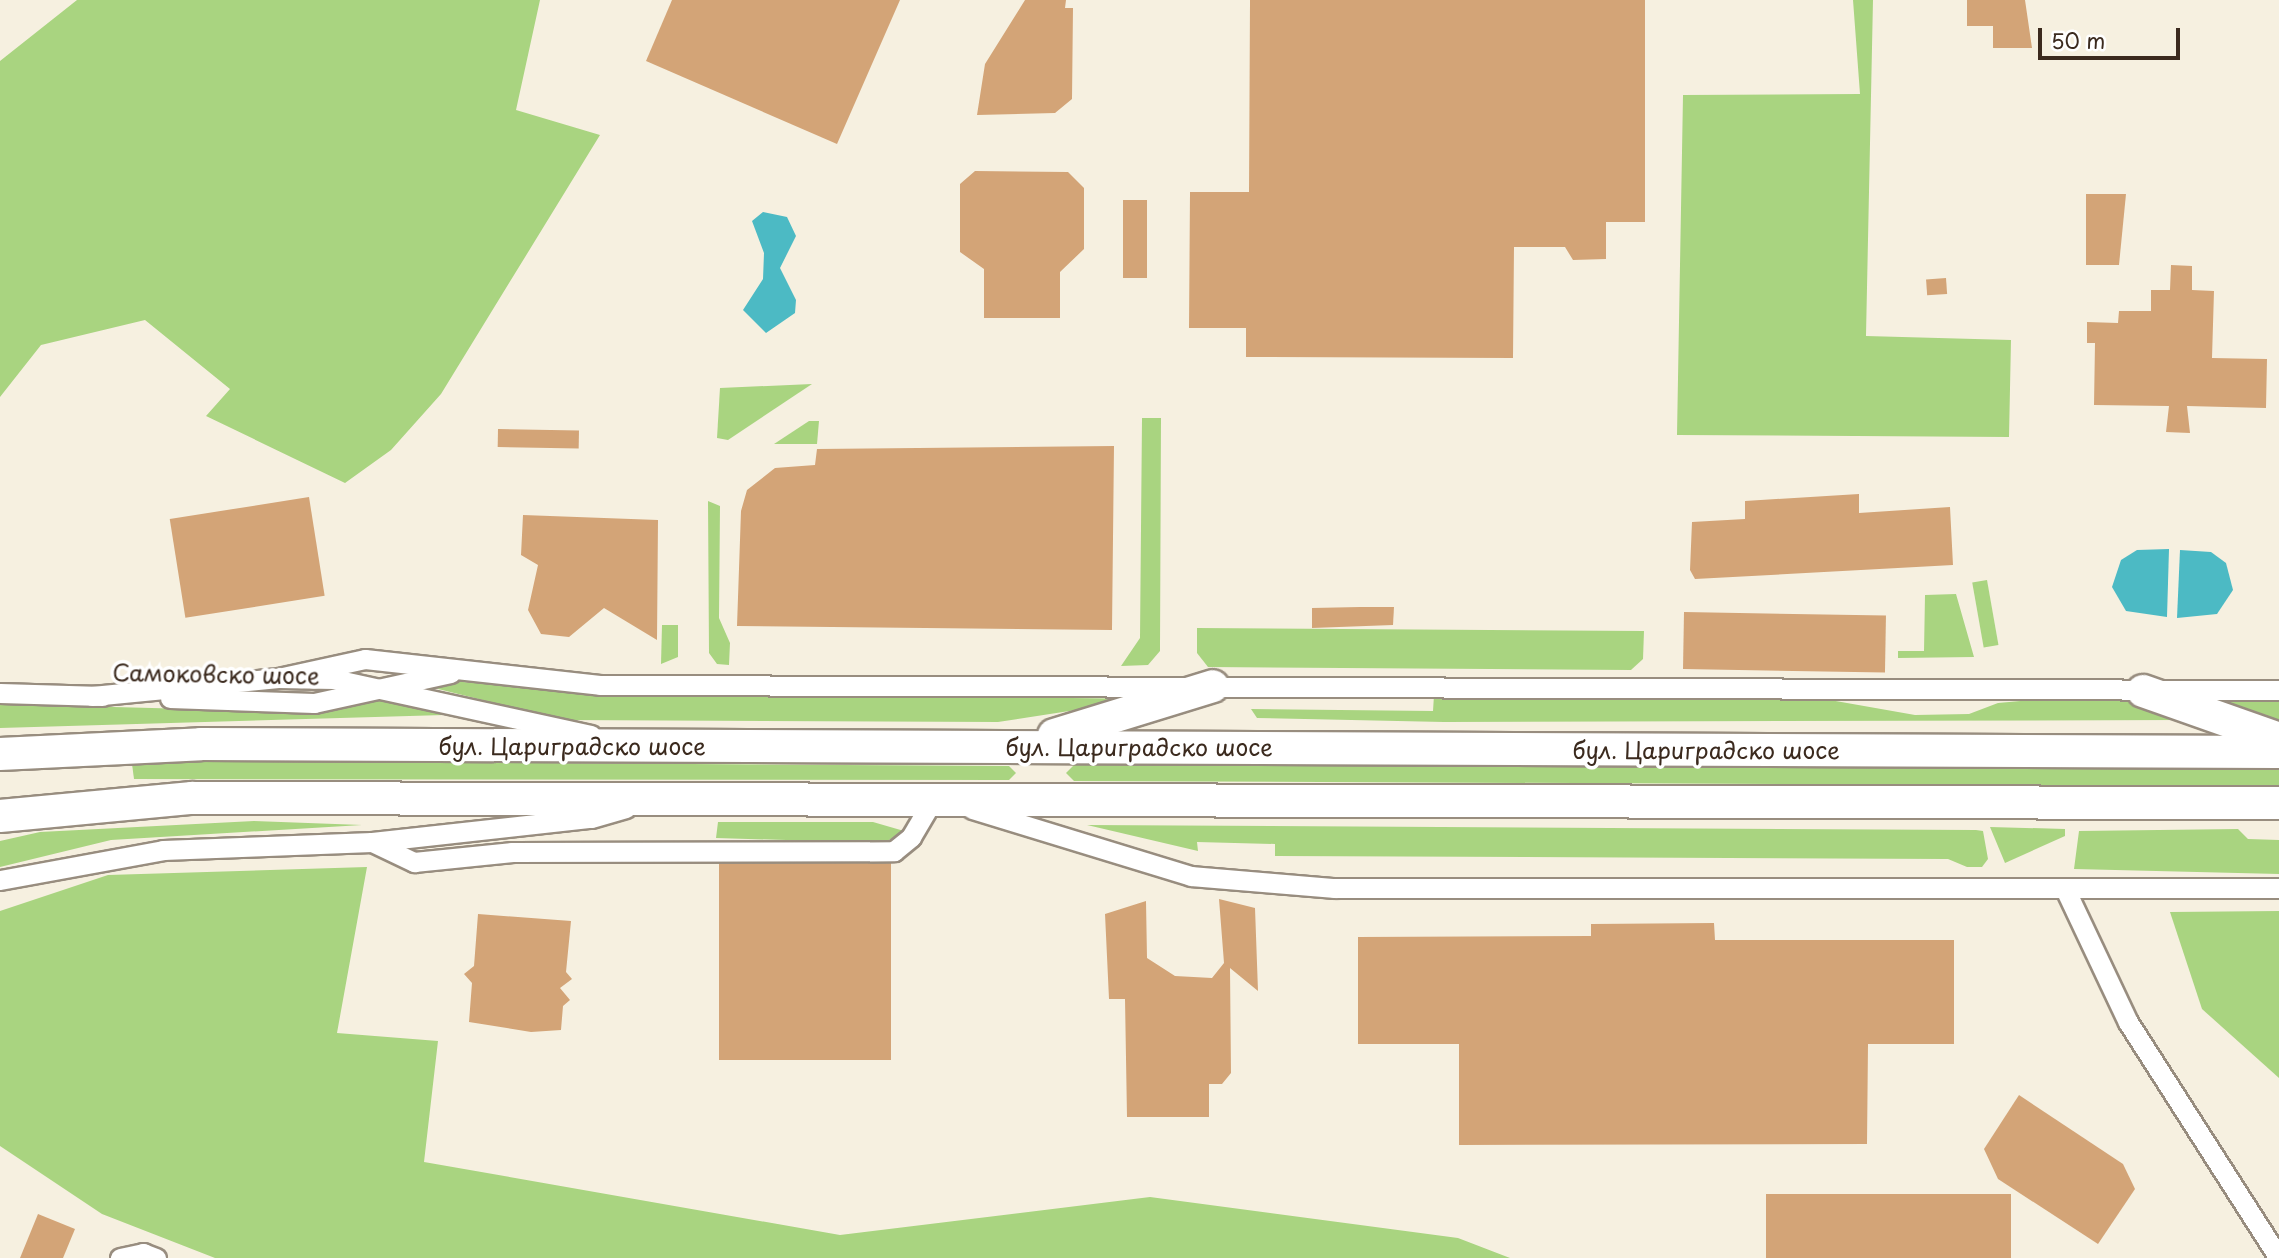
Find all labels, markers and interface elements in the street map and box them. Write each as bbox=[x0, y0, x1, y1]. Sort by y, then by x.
scale bar bbox=[2041, 14, 2183, 58]
text: 50 m bbox=[2051, 24, 2105, 56]
street label: Самоковско шосе bbox=[112, 658, 320, 690]
street label: бул. Цариградско шосе bbox=[438, 732, 706, 760]
street label: бул. Цариградско шосе bbox=[1005, 733, 1273, 761]
street label: бул. Цариградско шосе bbox=[1572, 736, 1840, 764]

